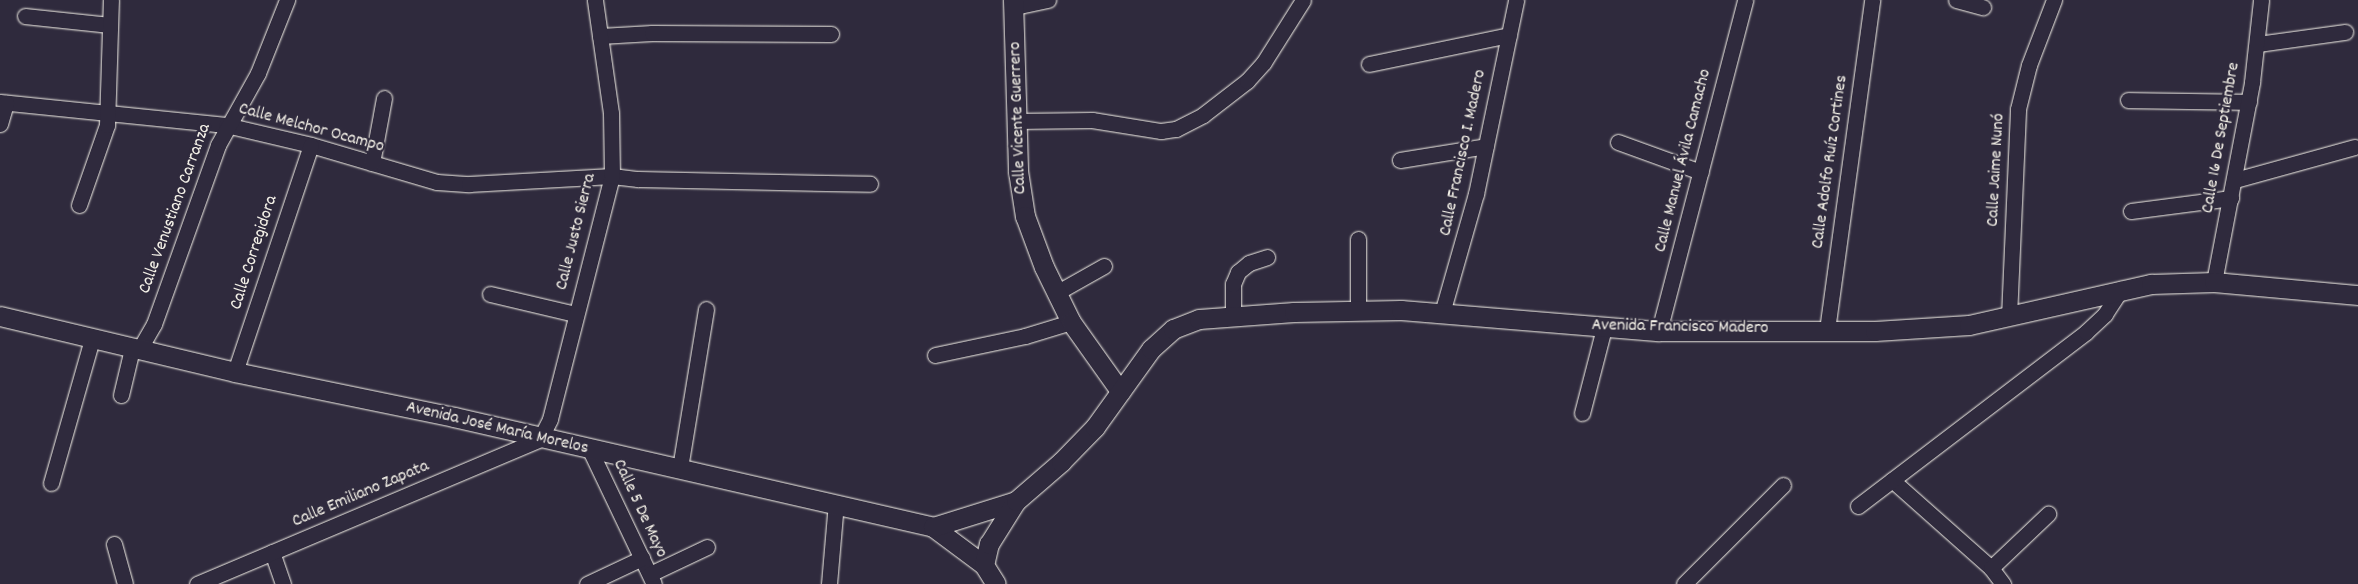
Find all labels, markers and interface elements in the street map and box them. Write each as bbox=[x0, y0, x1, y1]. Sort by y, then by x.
street label: Calle Vicente Guerrero bbox=[1006, 41, 1032, 195]
street label: Calle 16 De Septiembre bbox=[2198, 61, 2246, 215]
street label: Calle Manuel Ávila Camacho bbox=[1651, 67, 1717, 255]
street label: Calle Francisco I. Madero bbox=[1436, 68, 1492, 238]
street label: Calle Adolfo Ruíz Cortines bbox=[1808, 74, 1854, 250]
street label: Calle Melchor Ocampo bbox=[236, 99, 386, 159]
street label: Calle Jaime Nunó bbox=[1983, 113, 2011, 227]
street label: Calle Venustiano Carranza bbox=[135, 121, 217, 297]
street label: Calle Justo Sierra bbox=[552, 171, 602, 293]
street label: Calle Corregidora bbox=[226, 193, 284, 313]
street label: Avenida Francisco Madero bbox=[1591, 316, 1769, 340]
street label: Avenida José María Morelos bbox=[404, 398, 590, 460]
street label: Calle Emiliano Zapata bbox=[289, 456, 433, 534]
street label: Calle 5 De Mayo bbox=[607, 456, 671, 562]

